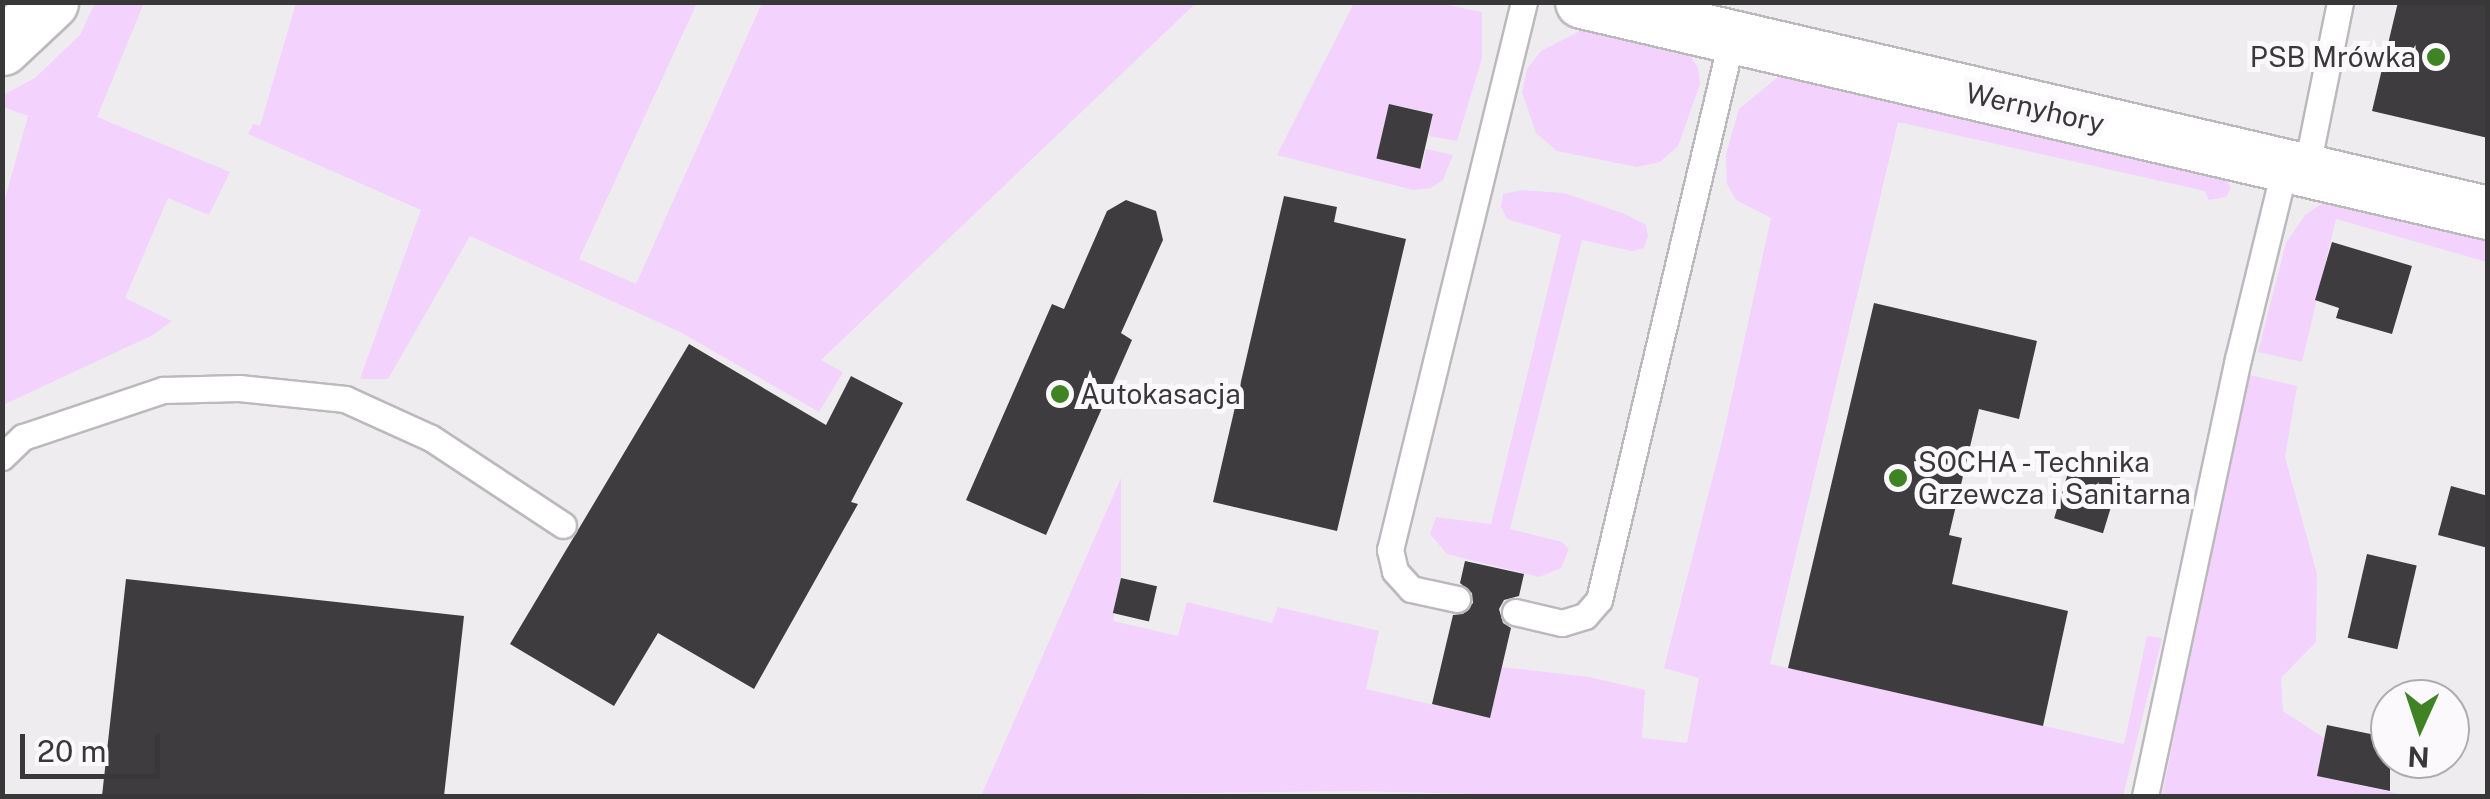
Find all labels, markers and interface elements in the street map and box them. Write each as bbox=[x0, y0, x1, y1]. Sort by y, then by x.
place label: PSB Mrówka bbox=[2250, 40, 2416, 74]
marker: PSB Mrówka bbox=[2425, 46, 2447, 68]
street label: Wernyhory bbox=[1962, 76, 2108, 140]
place label: Autokasacja bbox=[1080, 377, 1241, 411]
marker: Autokasacja bbox=[1049, 383, 1071, 405]
place label: SOCHA - Technika Grzewcza i Sanitarna bbox=[1918, 445, 2191, 511]
marker: SOCHA - Technika Grzewcza i Sanitarna bbox=[1887, 467, 1909, 489]
north arrow bbox=[2370, 679, 2470, 779]
scale bar bbox=[25, 714, 165, 776]
text: 20 m bbox=[37, 733, 106, 769]
text: N bbox=[2407, 740, 2430, 775]

